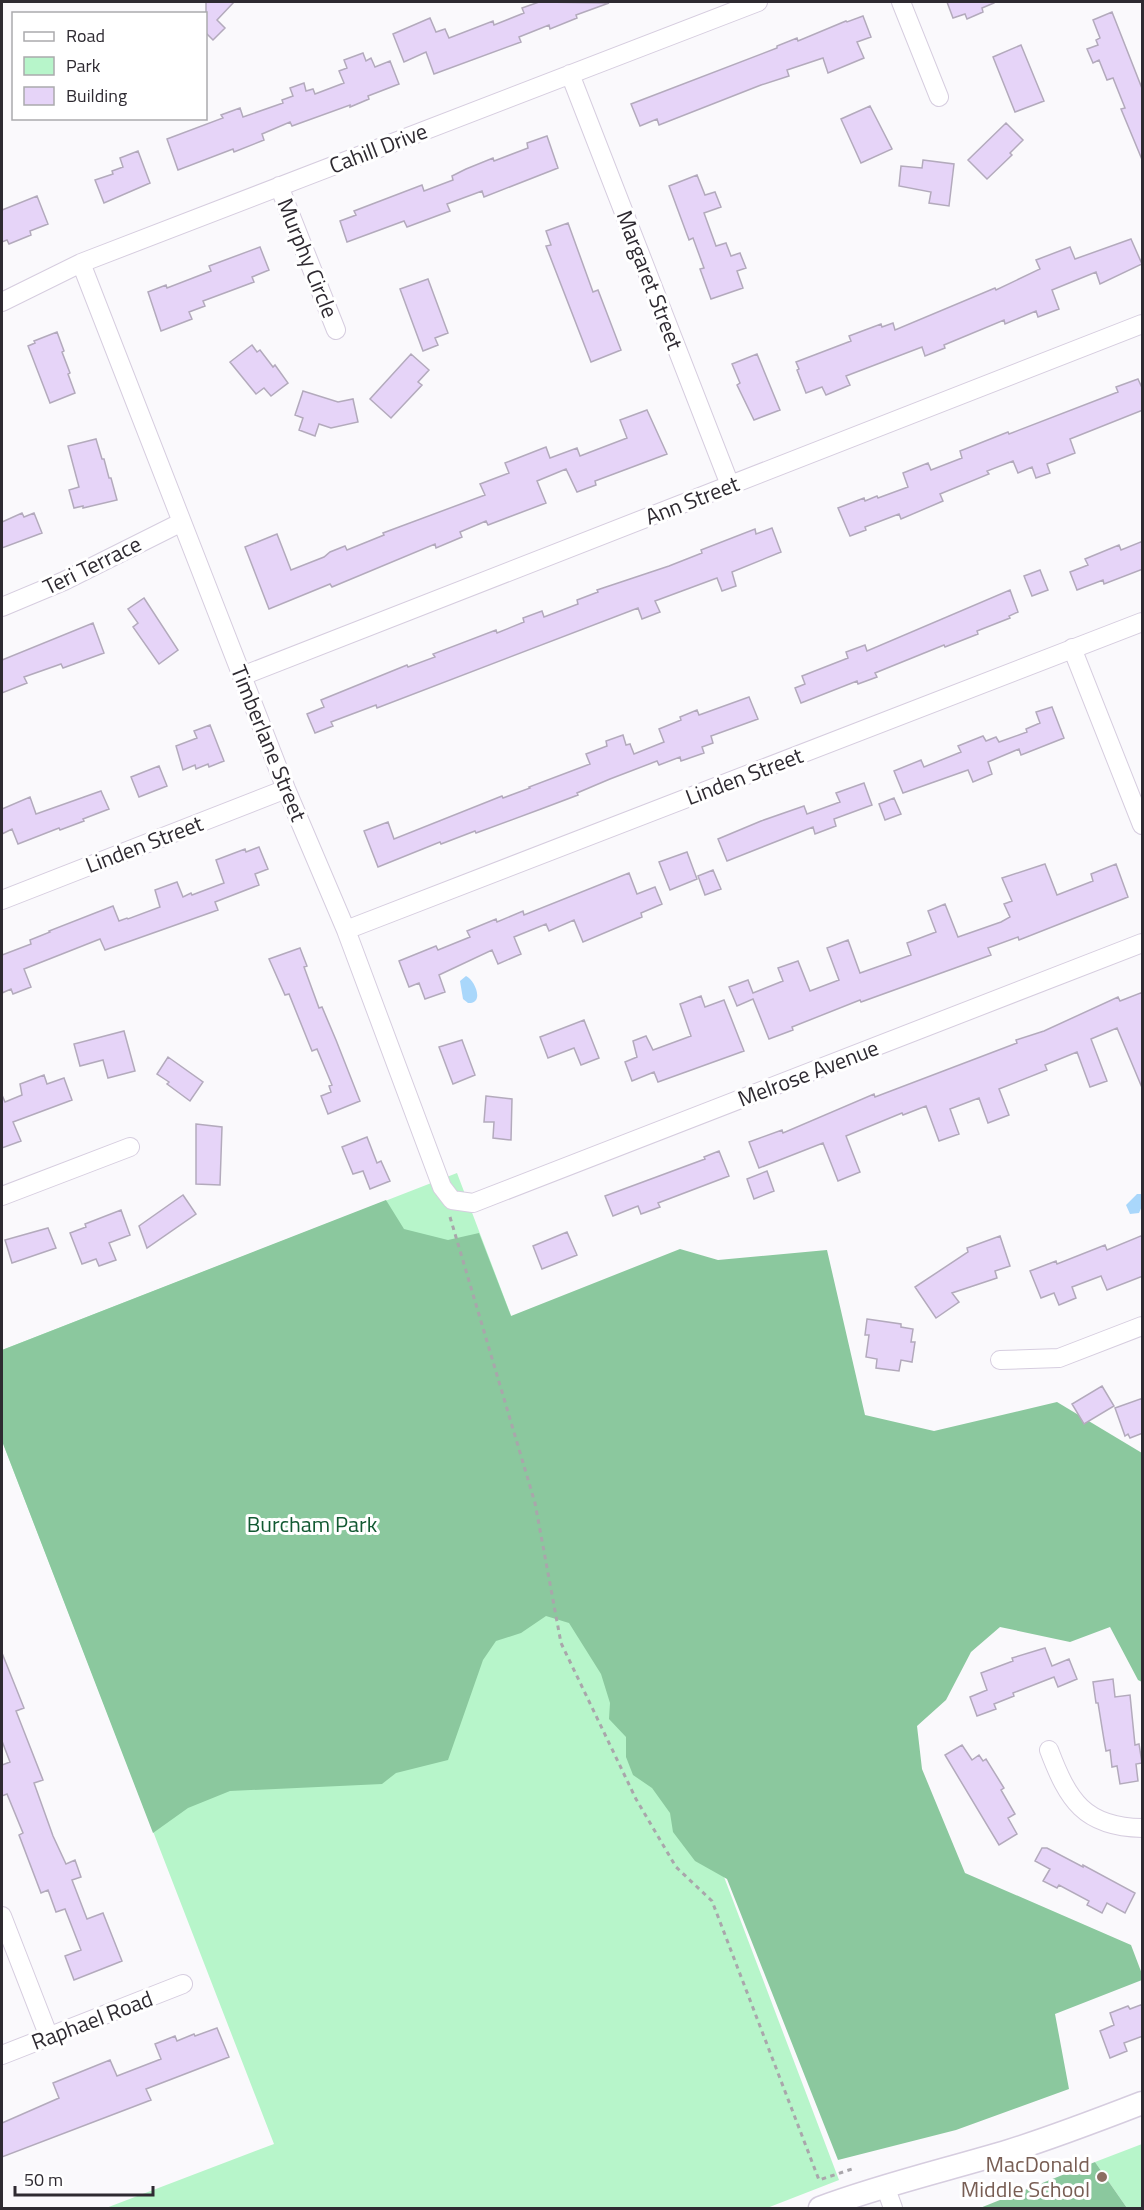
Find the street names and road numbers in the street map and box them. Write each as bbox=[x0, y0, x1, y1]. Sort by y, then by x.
street label: Cahill Drive bbox=[324, 114, 432, 182]
street label: Murphy Circle bbox=[269, 193, 347, 323]
street label: Margaret Street bbox=[608, 205, 692, 355]
street label: Ann Street bbox=[640, 466, 744, 533]
street label: Teri Terrace bbox=[37, 527, 147, 603]
street label: Timberlane Street bbox=[222, 660, 316, 826]
street label: Linden Street bbox=[680, 738, 808, 814]
street label: Linden Street bbox=[80, 806, 208, 882]
street label: Melrose Avenue bbox=[733, 1031, 883, 1115]
street label: Raphael Road bbox=[26, 1981, 158, 2059]

